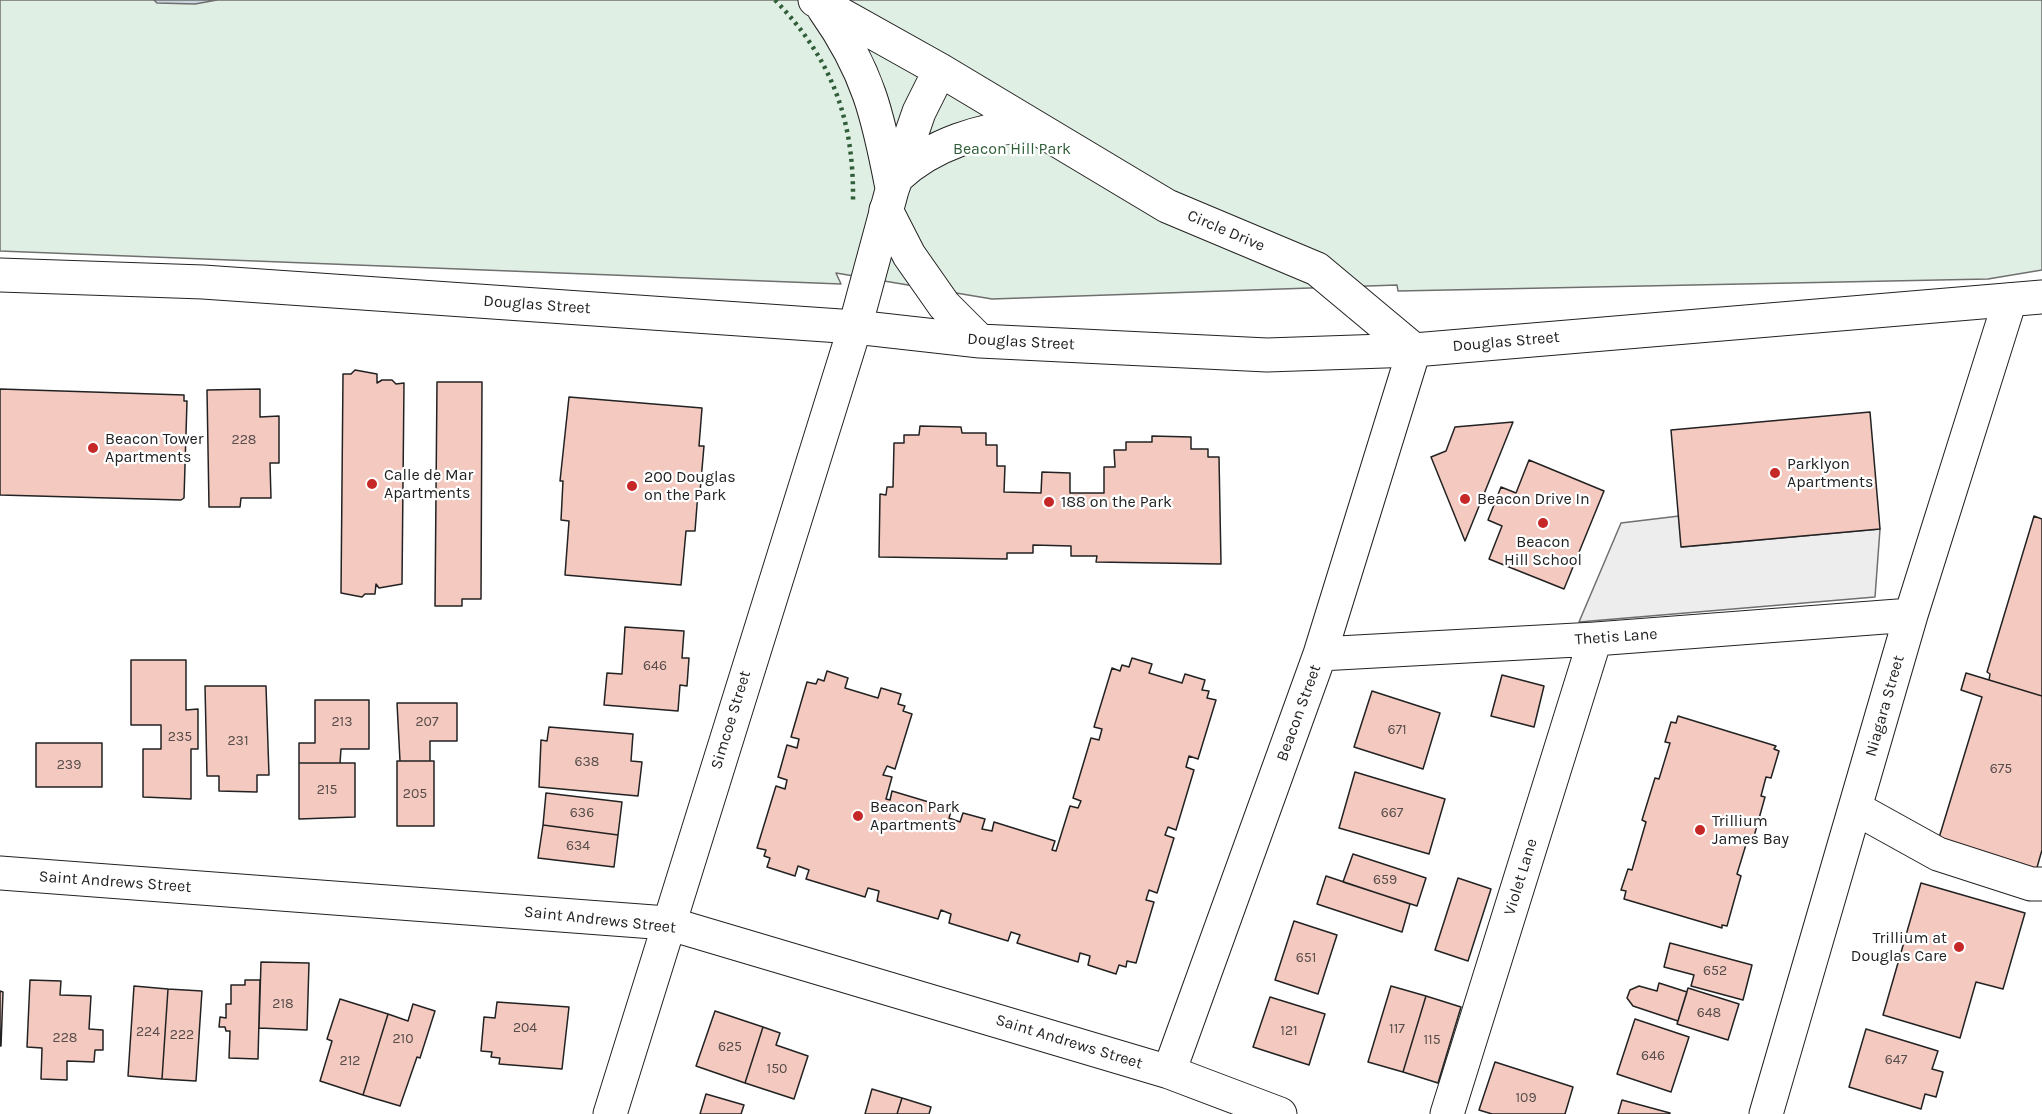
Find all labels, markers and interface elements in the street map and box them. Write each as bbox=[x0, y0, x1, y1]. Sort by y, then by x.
park label: Beacon Hill Park bbox=[953, 139, 1071, 159]
street label: Circle Drive bbox=[1184, 206, 1268, 256]
street label: Douglas Street bbox=[483, 292, 591, 318]
street label: Douglas Street bbox=[1452, 328, 1560, 356]
street label: Douglas Street bbox=[967, 330, 1075, 354]
place label: Beacon Tower Apartments bbox=[105, 429, 204, 467]
house number: 228 bbox=[232, 432, 256, 448]
marker: Beacon Tower Apartments bbox=[86, 441, 100, 455]
place label: Parklyon Apartments bbox=[1787, 454, 1873, 492]
place label: Calle de Mar Apartments bbox=[384, 465, 473, 503]
marker: Parklyon Apartments bbox=[1768, 466, 1782, 480]
place label: 200 Douglas on the Park bbox=[644, 467, 736, 505]
marker: Calle de Mar Apartments bbox=[365, 477, 379, 491]
marker: 200 Douglas on the Park bbox=[625, 479, 639, 493]
place label: Beacon Drive In bbox=[1477, 489, 1590, 509]
place label: 188 on the Park bbox=[1061, 492, 1172, 512]
marker: Beacon Drive In bbox=[1458, 492, 1472, 506]
marker: 188 on the Park bbox=[1042, 495, 1056, 509]
marker: Beacon Hill School bbox=[1536, 516, 1550, 530]
place label: Beacon Hill School bbox=[1504, 532, 1582, 570]
street label: Thetis Lane bbox=[1574, 625, 1658, 649]
street label: Niagara Street bbox=[1861, 653, 1909, 759]
house number: 646 bbox=[643, 658, 667, 674]
street label: Beacon Street bbox=[1273, 662, 1325, 764]
street label: Simcoe Street bbox=[707, 668, 755, 772]
house number: 213 bbox=[331, 714, 353, 730]
house number: 207 bbox=[416, 714, 438, 730]
house number: 671 bbox=[1387, 722, 1407, 738]
house number: 235 bbox=[168, 729, 192, 745]
house number: 231 bbox=[227, 733, 249, 749]
house number: 638 bbox=[575, 754, 599, 770]
house number: 239 bbox=[57, 757, 81, 773]
house number: 675 bbox=[1990, 761, 2012, 777]
house number: 215 bbox=[317, 782, 337, 798]
house number: 205 bbox=[403, 786, 427, 802]
place label: Beacon Park Apartments bbox=[870, 797, 960, 835]
house number: 636 bbox=[570, 805, 594, 821]
house number: 667 bbox=[1381, 805, 1403, 821]
marker: Beacon Park Apartments bbox=[851, 809, 865, 823]
place label: Trillium James Bay bbox=[1712, 811, 1789, 849]
marker: Trillium James Bay bbox=[1693, 823, 1707, 837]
street label: Violet Lane bbox=[1500, 836, 1542, 918]
house number: 634 bbox=[566, 838, 590, 854]
street label: Saint Andrews Street bbox=[38, 867, 192, 897]
house number: 659 bbox=[1373, 872, 1397, 888]
street label: Saint Andrews Street bbox=[523, 902, 677, 938]
place label: Trillium at Douglas Care bbox=[1851, 928, 1947, 966]
marker: Trillium at Douglas Care bbox=[1952, 940, 1966, 954]
house number: 651 bbox=[1296, 950, 1316, 966]
house number: 652 bbox=[1703, 963, 1727, 979]
house number: 218 bbox=[272, 996, 294, 1012]
house number: 648 bbox=[1697, 1005, 1721, 1021]
street label: Saint Andrews Street bbox=[993, 1010, 1145, 1074]
house number: 204 bbox=[513, 1020, 537, 1036]
house number: 117 bbox=[1389, 1021, 1405, 1037]
house number: 121 bbox=[1280, 1023, 1298, 1039]
house number: 224 bbox=[136, 1024, 160, 1040]
house number: 222 bbox=[170, 1027, 194, 1043]
house number: 228 bbox=[53, 1030, 77, 1046]
house number: 210 bbox=[392, 1031, 414, 1047]
house number: 115 bbox=[1423, 1032, 1441, 1048]
house number: 625 bbox=[718, 1039, 742, 1055]
house number: 646 bbox=[1641, 1048, 1665, 1064]
house number: 647 bbox=[1885, 1052, 1907, 1068]
house number: 212 bbox=[340, 1053, 360, 1069]
house number: 150 bbox=[767, 1061, 787, 1077]
house number: 109 bbox=[1515, 1090, 1537, 1106]

